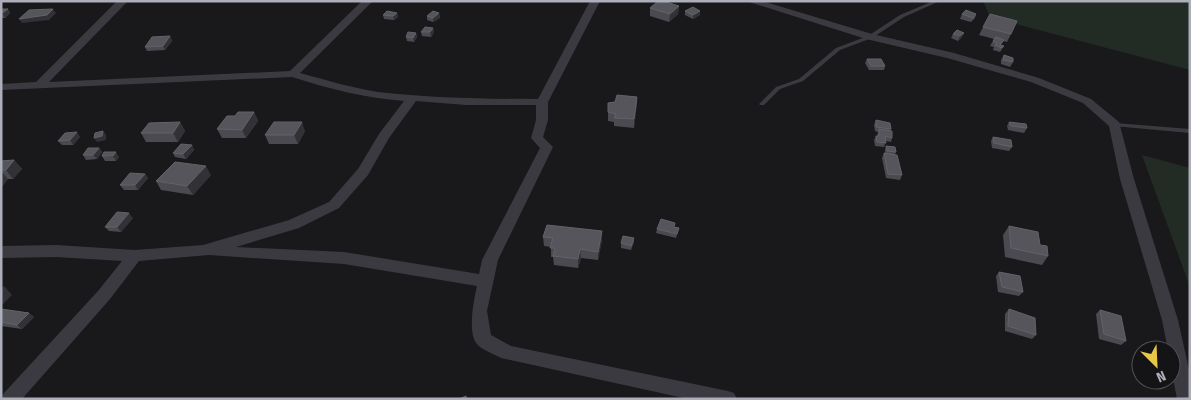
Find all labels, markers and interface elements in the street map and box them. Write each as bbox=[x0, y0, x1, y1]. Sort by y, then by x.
north arrow bbox=[1131, 340, 1181, 390]
text: N bbox=[1154, 367, 1168, 386]

